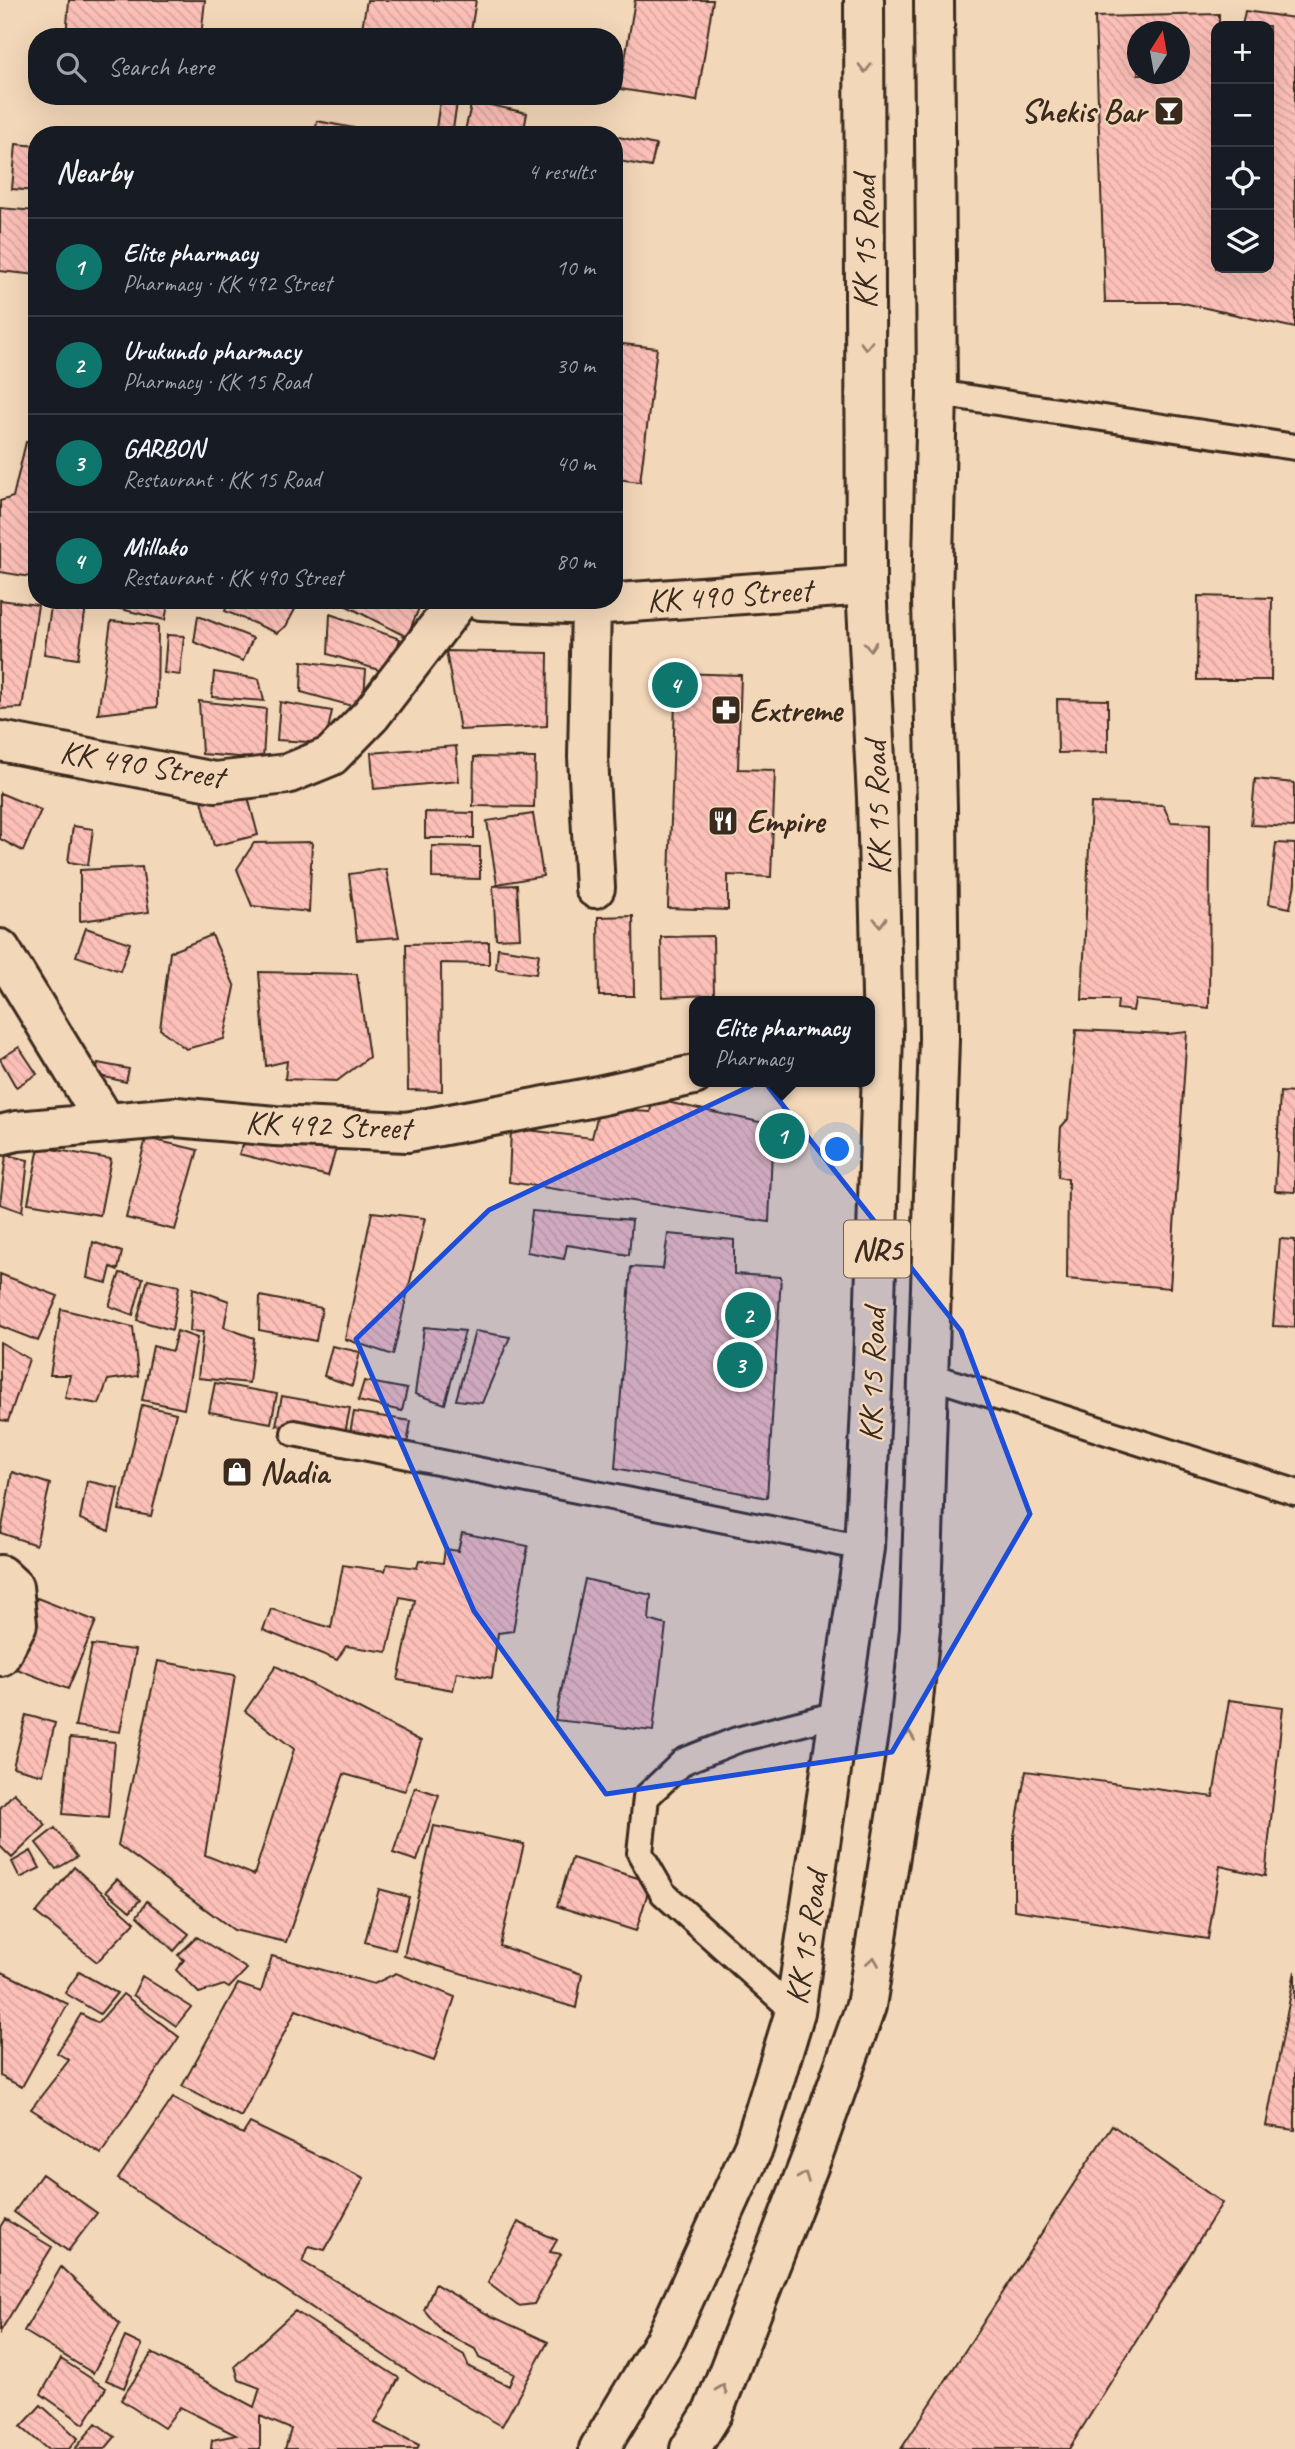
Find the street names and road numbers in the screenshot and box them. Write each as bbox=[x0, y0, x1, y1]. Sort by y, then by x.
street label: KK 15 Road bbox=[844, 170, 886, 309]
street label: KK 490 Street bbox=[645, 568, 817, 622]
street label: KK 490 Street bbox=[57, 730, 231, 798]
street label: KK 15 Road bbox=[854, 735, 900, 876]
street label: KK 492 Street bbox=[245, 1101, 415, 1149]
road number: NR5 bbox=[844, 1220, 910, 1278]
street label: KK 15 Road bbox=[849, 1302, 895, 1443]
street label: KK 15 Road bbox=[775, 1864, 838, 2007]

